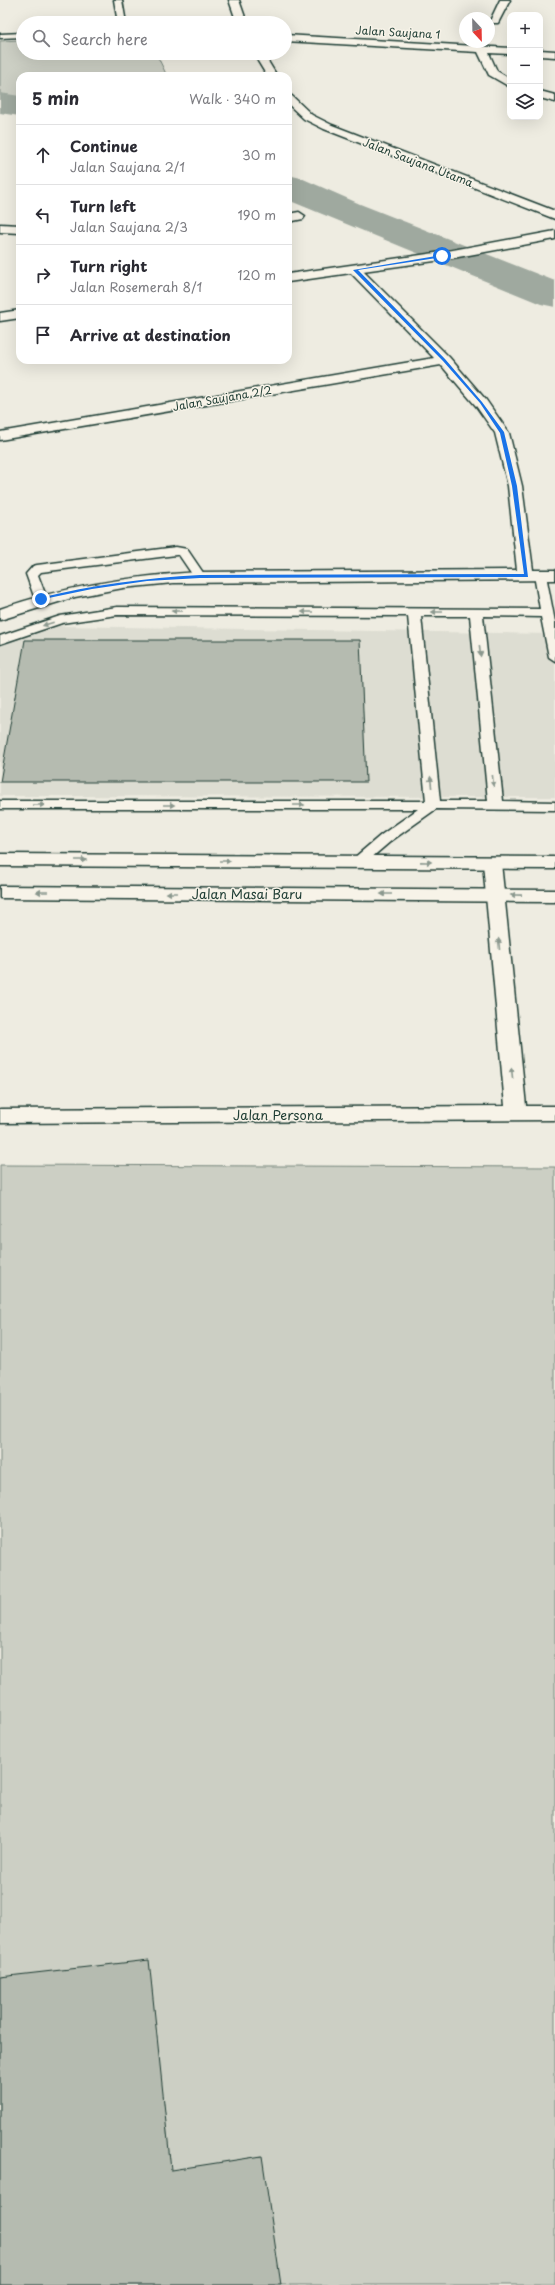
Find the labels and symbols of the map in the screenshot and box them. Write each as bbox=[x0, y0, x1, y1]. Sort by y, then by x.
north arrow bbox=[459, 12, 495, 48]
street label: Jalan Saujana 1 bbox=[355, 21, 441, 43]
street label: Jalan Saujana Utama bbox=[360, 133, 476, 191]
route start bbox=[433, 247, 451, 265]
street label: Jalan Saujana 2/2 bbox=[171, 381, 273, 415]
route end bbox=[32, 590, 50, 608]
one-way arrow bbox=[170, 608, 183, 614]
one-way arrow bbox=[300, 609, 313, 615]
one-way arrow bbox=[430, 609, 443, 615]
one-way arrow bbox=[42, 621, 54, 627]
one-way arrow bbox=[477, 645, 483, 657]
one-way arrow bbox=[490, 775, 496, 787]
one-way arrow bbox=[428, 776, 434, 788]
one-way arrow bbox=[33, 802, 46, 808]
one-way arrow bbox=[163, 802, 176, 808]
one-way arrow bbox=[293, 802, 306, 808]
one-way arrow bbox=[75, 857, 88, 863]
one-way arrow bbox=[219, 858, 232, 864]
one-way arrow bbox=[420, 859, 433, 865]
street label: Jalan Masai Baru bbox=[192, 884, 302, 903]
one-way arrow bbox=[35, 889, 48, 895]
one-way arrow bbox=[165, 890, 178, 896]
one-way arrow bbox=[379, 891, 392, 897]
one-way arrow bbox=[509, 892, 522, 898]
one-way arrow bbox=[496, 938, 502, 950]
one-way arrow bbox=[509, 1067, 515, 1079]
street label: Jalan Persona bbox=[233, 1105, 324, 1124]

